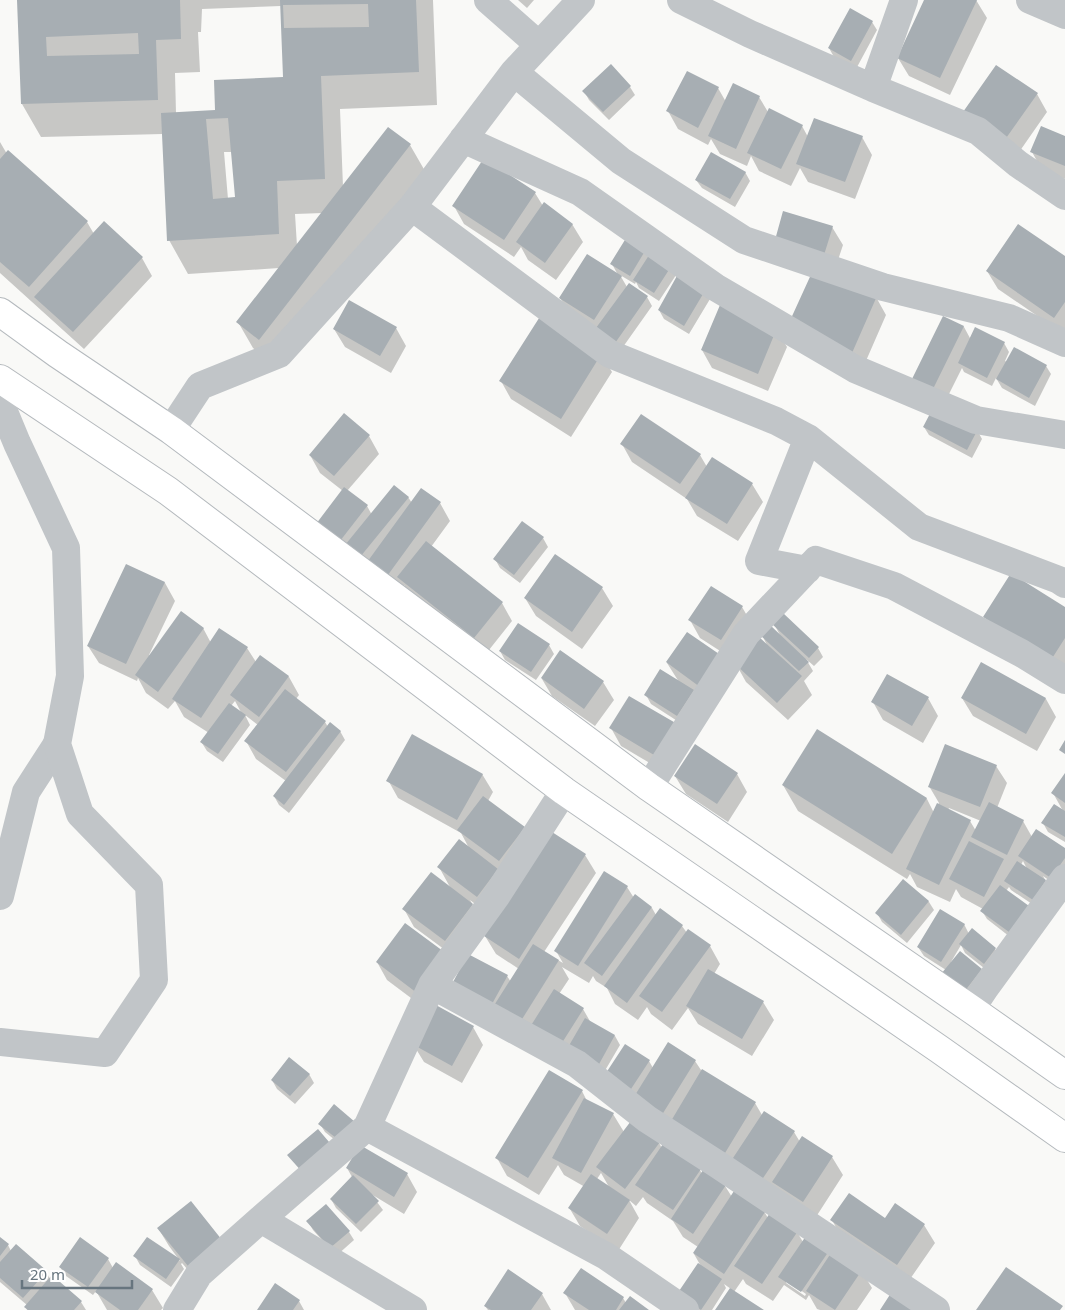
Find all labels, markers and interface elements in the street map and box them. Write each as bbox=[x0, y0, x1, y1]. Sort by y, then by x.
scale bar bbox=[22, 1258, 132, 1290]
text: 20 m bbox=[30, 1264, 65, 1284]

